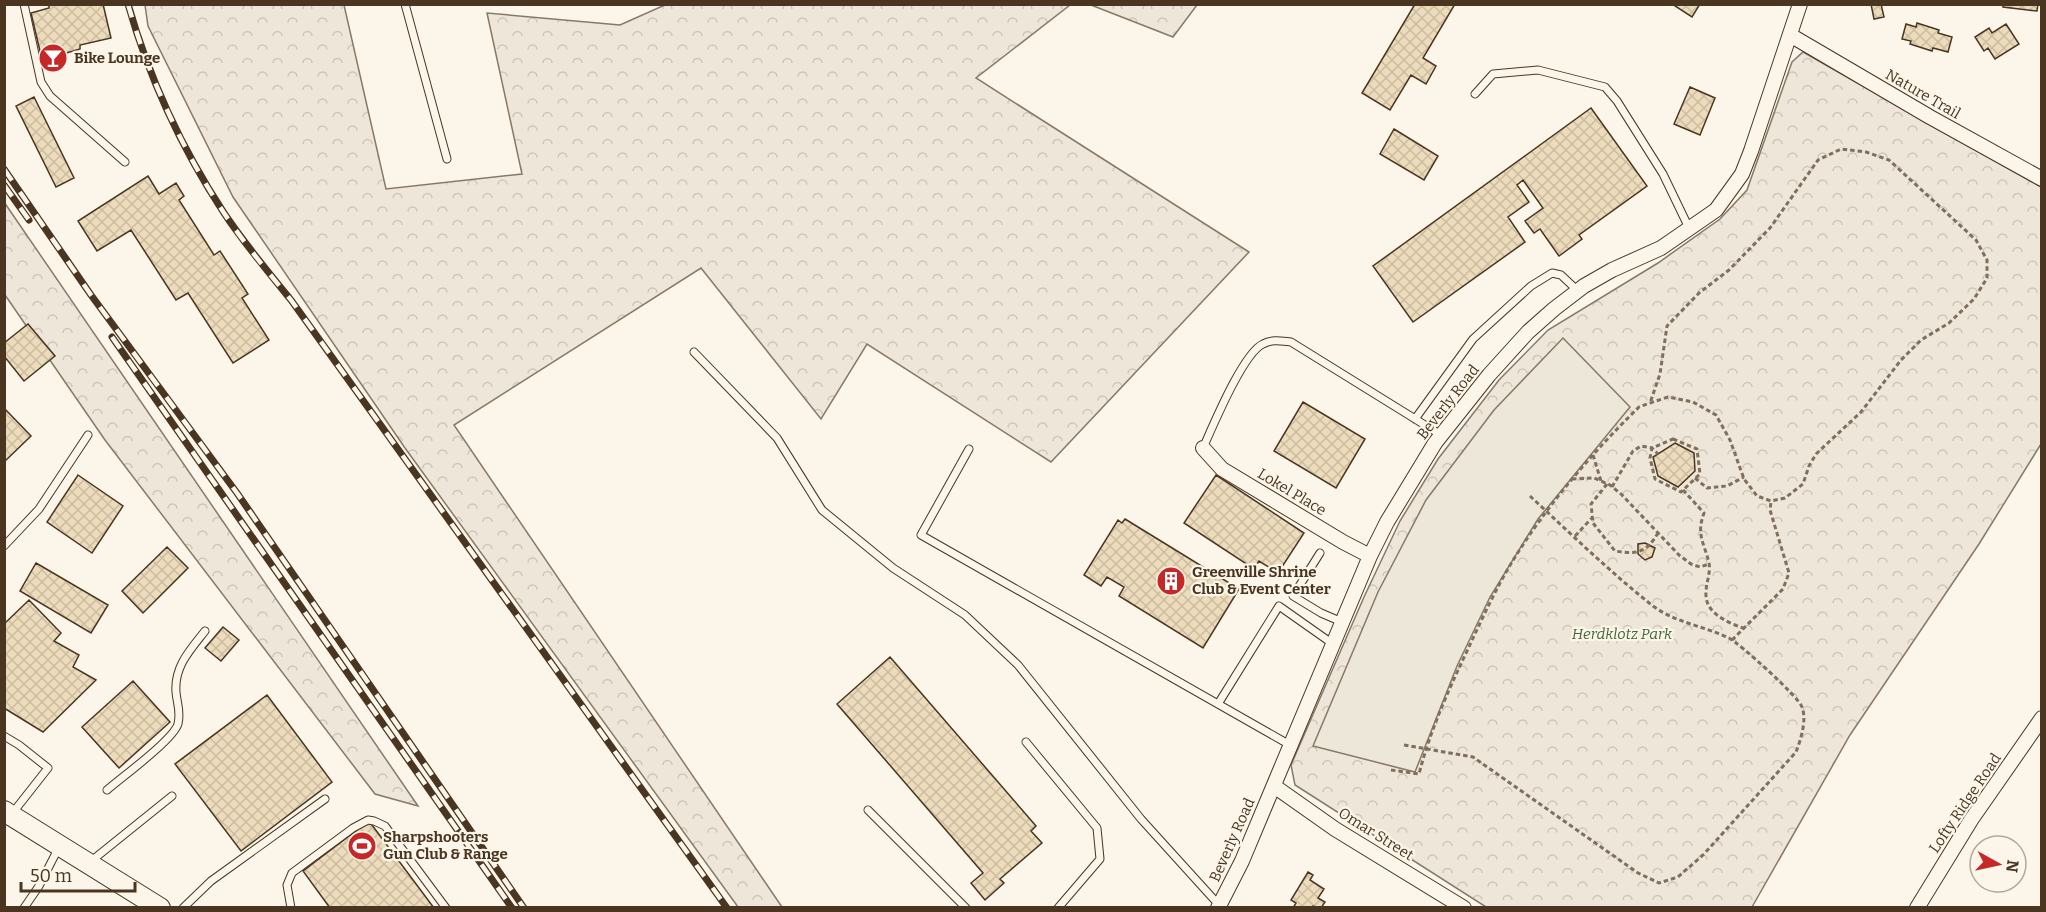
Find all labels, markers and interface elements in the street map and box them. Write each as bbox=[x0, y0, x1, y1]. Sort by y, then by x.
bar icon: Bike Lounge bbox=[37, 42, 69, 74]
place label: Bike Lounge bbox=[74, 49, 160, 67]
street label: Nature Trail bbox=[1882, 65, 1964, 123]
street label: Beverly Road bbox=[1413, 361, 1483, 443]
street label: Lokel Place bbox=[1254, 464, 1330, 520]
place label: Greenville Shrine Club & Event Center bbox=[1192, 563, 1331, 598]
building icon: Greenville Shrine Club & Event Center bbox=[1155, 565, 1187, 597]
park label: Herdklotz Park bbox=[1572, 625, 1673, 643]
street label: Lofty Ridge Road bbox=[1925, 750, 2005, 856]
street label: Beverly Road bbox=[1205, 795, 1259, 885]
street label: Omar Street bbox=[1335, 804, 1417, 865]
place label: Sharpshooters Gun Club & Range bbox=[383, 828, 508, 863]
sports icon: Sharpshooters Gun Club & Range bbox=[346, 830, 378, 862]
north arrow bbox=[1968, 834, 2028, 894]
scale bar bbox=[21, 855, 135, 893]
text: N bbox=[2002, 859, 2023, 873]
text: 50 m bbox=[30, 865, 72, 887]

